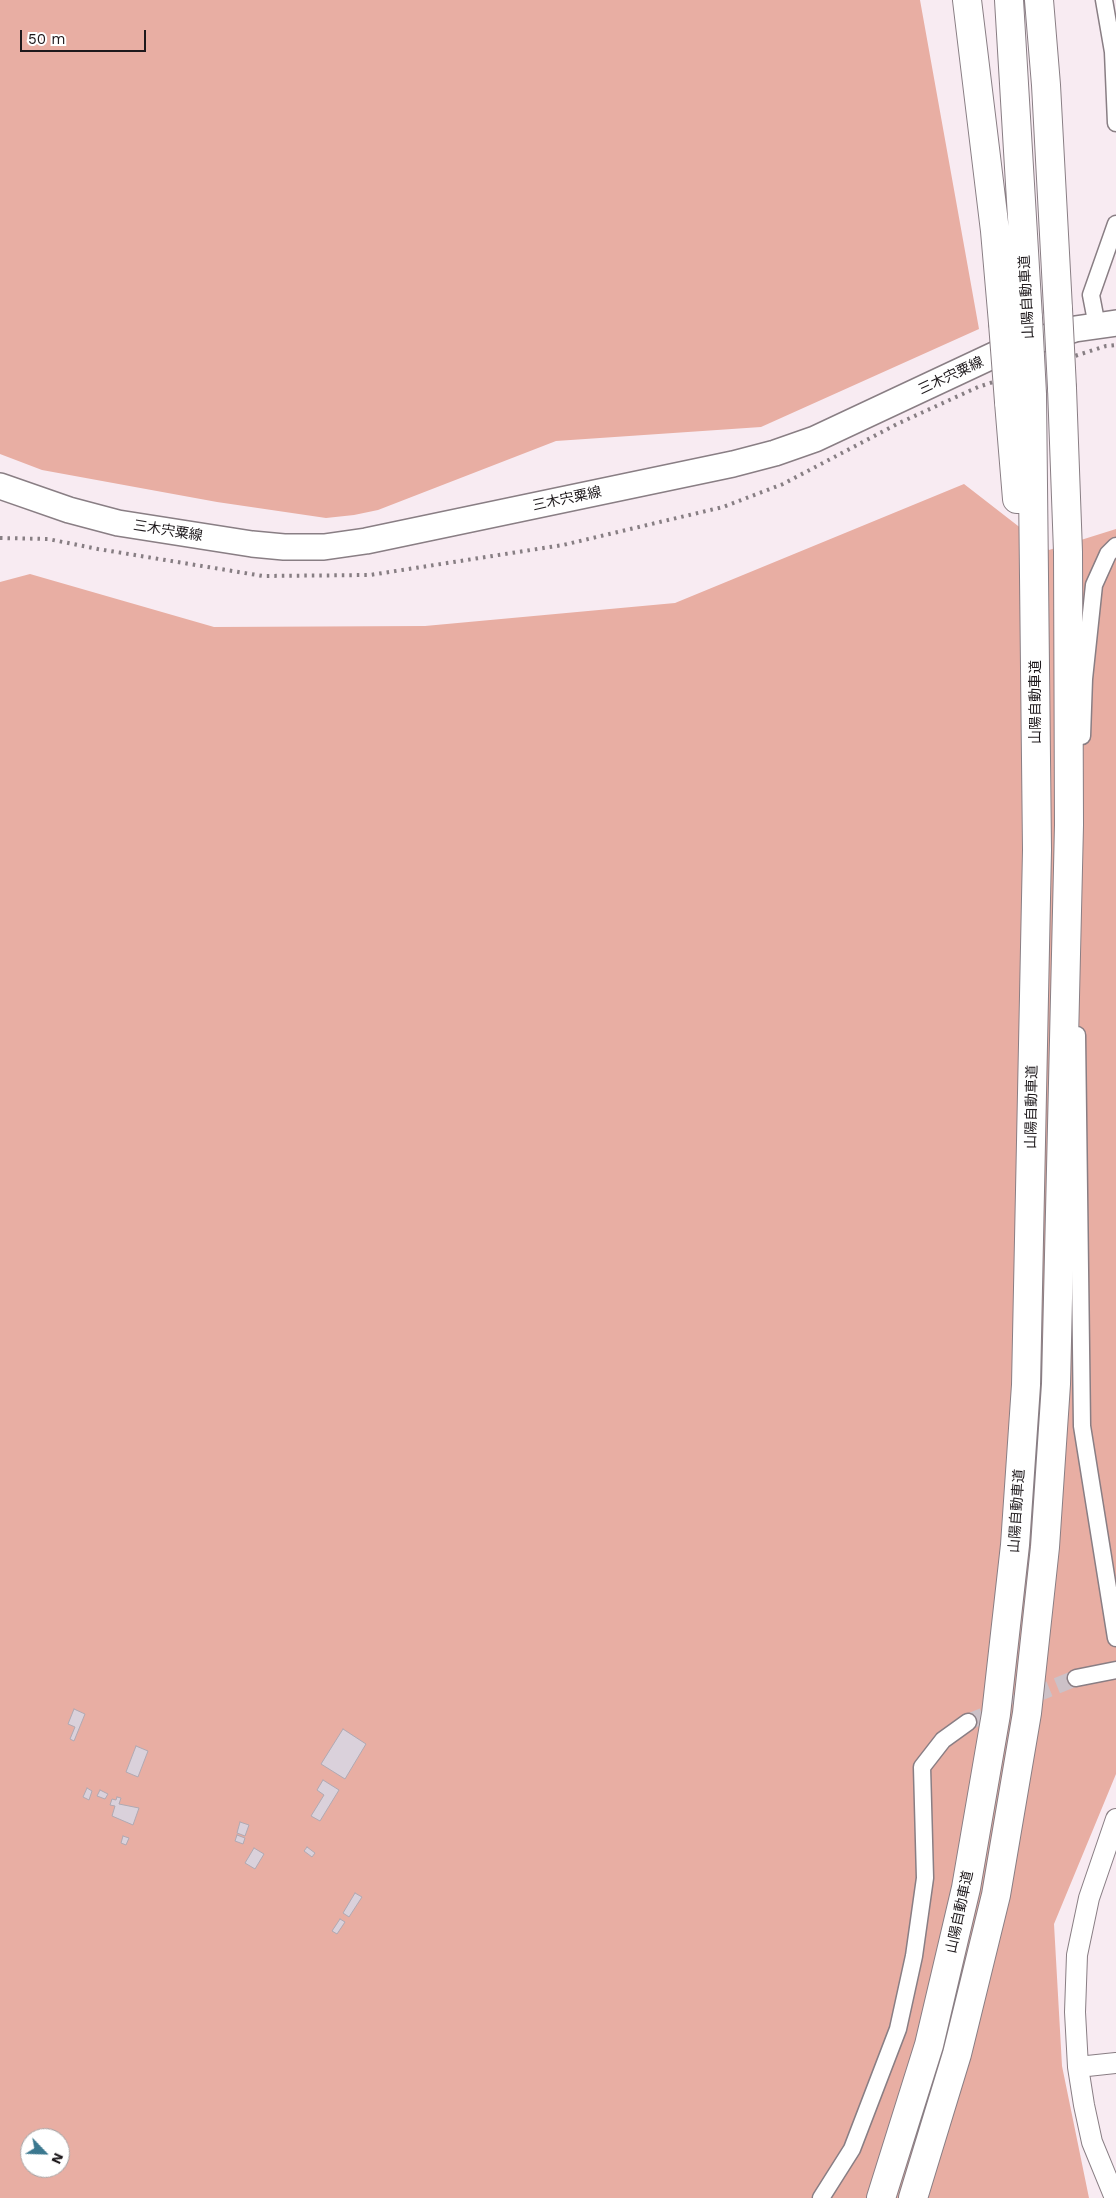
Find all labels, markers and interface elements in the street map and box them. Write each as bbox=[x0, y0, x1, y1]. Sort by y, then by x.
scale bar bbox=[22, 20, 149, 52]
text: 50 m bbox=[28, 30, 65, 48]
street label: 山陽自動車道 bbox=[1016, 255, 1038, 339]
street label: 三木宍粟線 bbox=[916, 354, 986, 398]
street label: 三木宍粟線 bbox=[531, 484, 603, 514]
street label: 三木宍粟線 bbox=[132, 517, 204, 545]
street label: 山陽自動車道 bbox=[1028, 660, 1044, 744]
street label: 山陽自動車道 bbox=[1023, 1065, 1041, 1149]
street label: 山陽自動車道 bbox=[1006, 1469, 1028, 1553]
street label: 山陽自動車道 bbox=[943, 1869, 977, 1955]
north arrow bbox=[20, 2128, 70, 2178]
text: N bbox=[48, 2151, 67, 2167]

